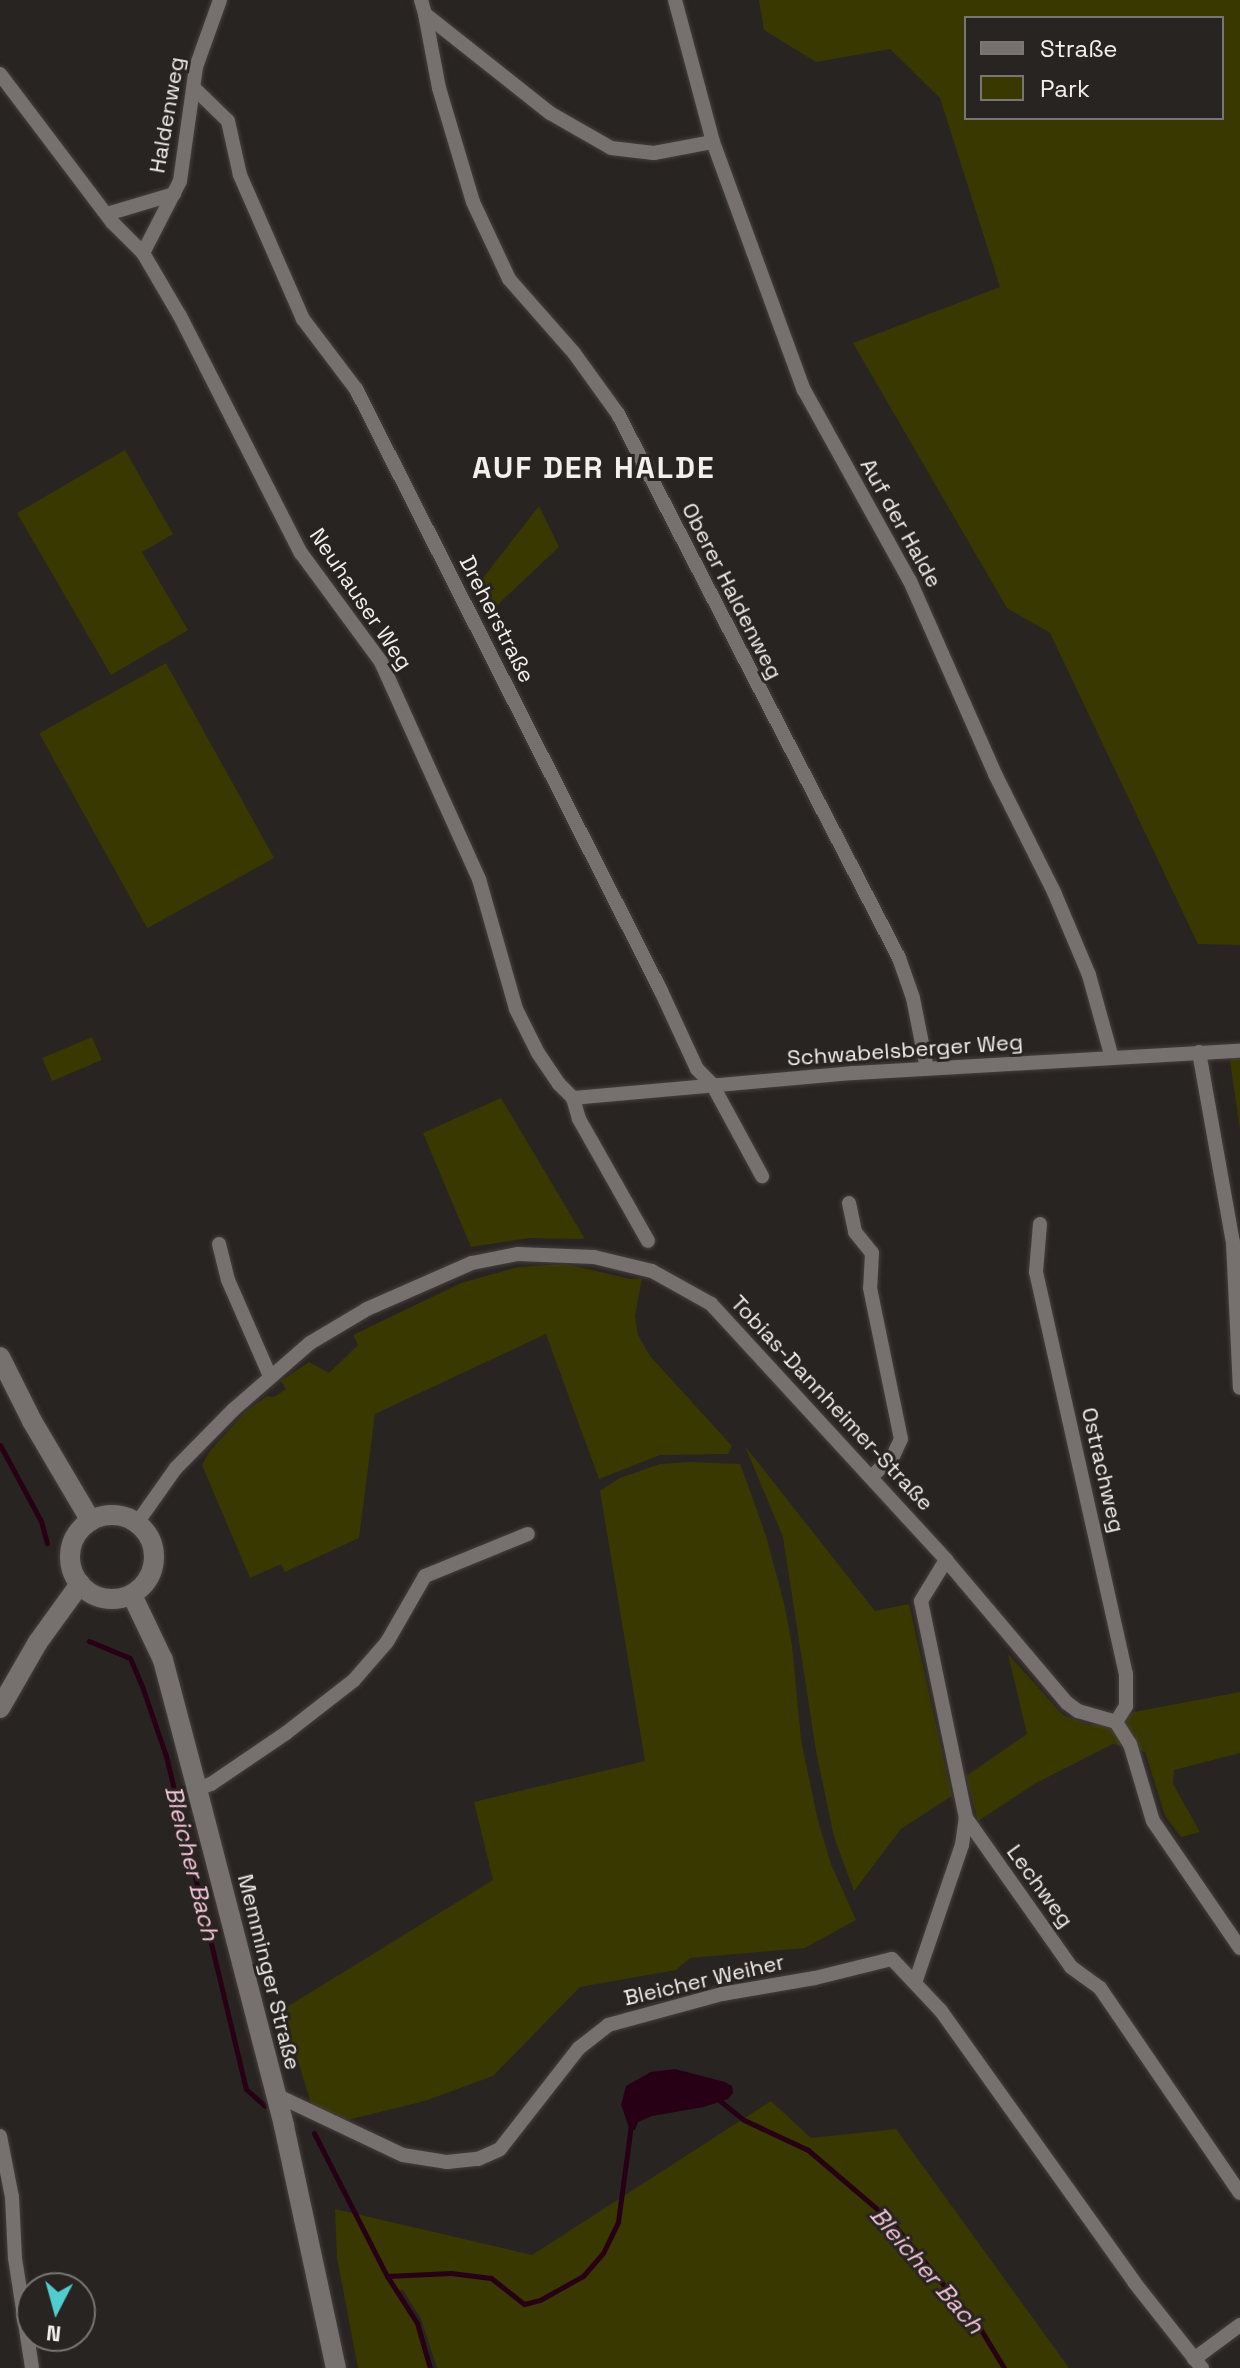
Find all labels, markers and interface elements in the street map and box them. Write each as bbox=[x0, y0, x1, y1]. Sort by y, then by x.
legend bbox=[964, 16, 1224, 120]
text: Straße bbox=[1040, 33, 1117, 64]
street label: Haldenweg bbox=[144, 55, 190, 175]
text: Park bbox=[1040, 73, 1090, 104]
district label: AUF DER HALDE bbox=[472, 450, 716, 486]
street label: Auf der Halde bbox=[855, 454, 947, 592]
street label: Oberer Haldenweg bbox=[676, 498, 788, 684]
street label: Neuhauser Weg bbox=[304, 523, 418, 675]
street label: Dreherstraße bbox=[454, 551, 540, 687]
street label: Schwabelsberger Weg bbox=[786, 1029, 1024, 1071]
street label: Tobias-Dannheimer-Straße bbox=[725, 1290, 939, 1516]
street label: Ostrachweg bbox=[1076, 1405, 1130, 1535]
water label: Bleicher Bach bbox=[159, 1783, 225, 1943]
street label: Lechweg bbox=[1001, 1839, 1079, 1933]
street label: Memminger Straße bbox=[232, 1871, 306, 2073]
street label: Bleicher Weiher bbox=[621, 1949, 787, 2011]
water label: Bleicher Bach bbox=[864, 2201, 990, 2339]
north arrow bbox=[16, 2272, 96, 2352]
text: N bbox=[45, 2319, 62, 2349]

